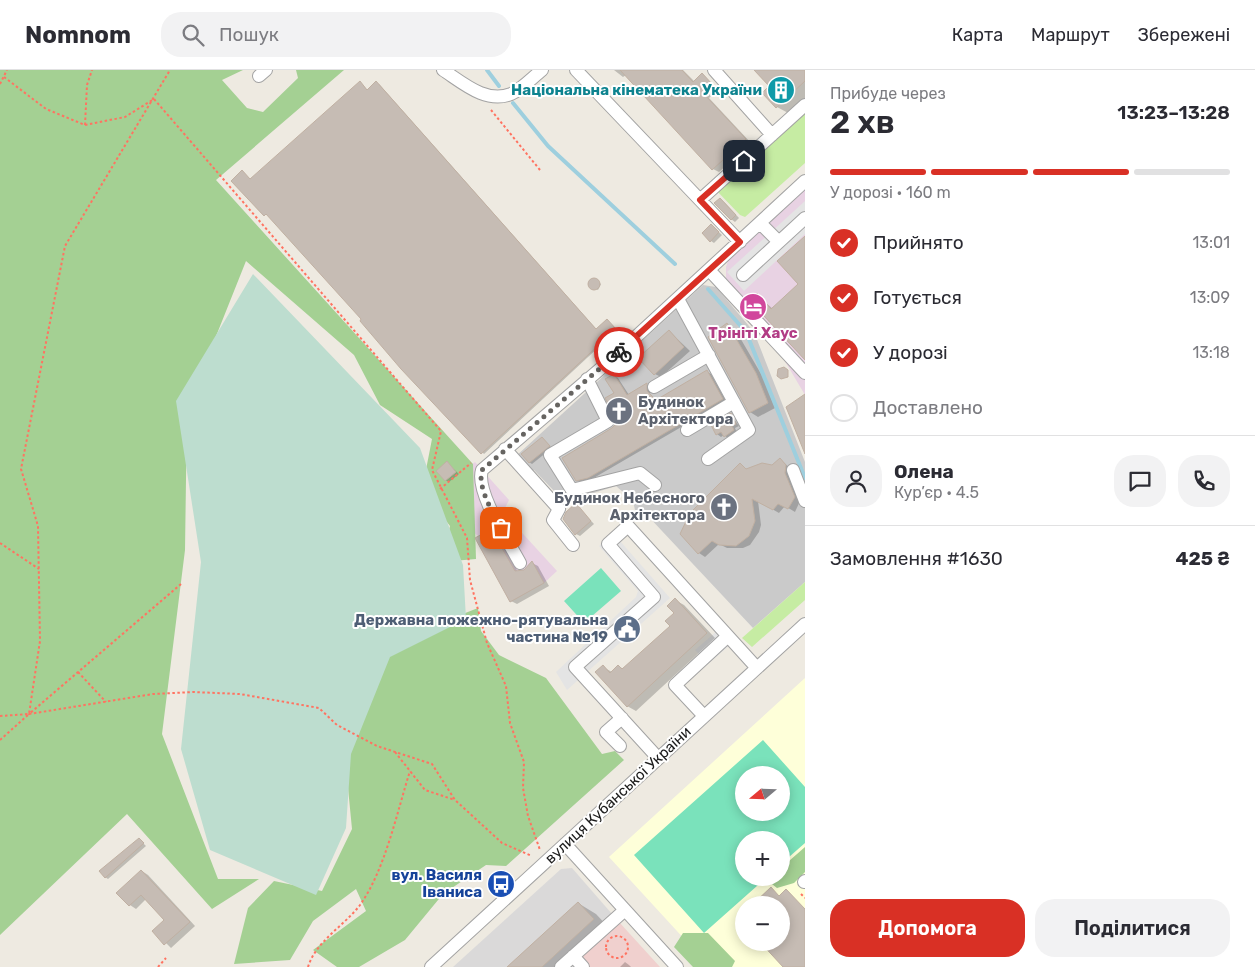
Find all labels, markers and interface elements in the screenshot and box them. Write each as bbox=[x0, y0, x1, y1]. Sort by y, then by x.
search box bbox=[161, 12, 511, 57]
text: Nomnom bbox=[25, 21, 131, 49]
icon: search bbox=[179, 21, 207, 49]
text: Пошук bbox=[219, 23, 279, 46]
text: Карта bbox=[952, 24, 1003, 46]
text: Маршрут bbox=[1031, 24, 1110, 46]
text: Збережені bbox=[1138, 24, 1230, 46]
building icon: Національна кінематека України bbox=[766, 75, 796, 105]
place label: Національна кінематека України bbox=[511, 81, 762, 99]
text: Прибуде через bbox=[830, 84, 946, 103]
text: 13:23–13:28 bbox=[1117, 101, 1230, 124]
text: 2 хв bbox=[830, 103, 895, 141]
pin bbox=[723, 140, 765, 182]
icon: home bbox=[730, 147, 758, 175]
text: У дорозі · 160 m bbox=[830, 183, 951, 202]
icon: check bbox=[830, 229, 858, 257]
text: Прийнято bbox=[873, 231, 964, 254]
text: 13:01 bbox=[1192, 233, 1230, 252]
icon: check bbox=[830, 284, 858, 312]
text: Готується bbox=[873, 286, 962, 309]
text: 13:09 bbox=[1190, 288, 1230, 307]
hotel icon: Трініті Хаус bbox=[738, 292, 768, 322]
place label: Трініті Хаус bbox=[708, 324, 798, 342]
courier bbox=[594, 327, 644, 377]
icon: bike bbox=[605, 338, 633, 366]
icon: check bbox=[830, 339, 858, 367]
text: У дорозі bbox=[873, 341, 948, 364]
text: 13:18 bbox=[1192, 343, 1230, 362]
place label: Будинок Архітектора bbox=[638, 393, 733, 428]
church icon: Будинок Архітектора bbox=[604, 396, 634, 426]
text: Доставлено bbox=[873, 396, 983, 419]
button: person bbox=[830, 455, 882, 507]
button: chat bbox=[1114, 455, 1166, 507]
button: phone bbox=[1178, 455, 1230, 507]
text: Олена bbox=[894, 460, 954, 483]
text: Кур’єр · 4.5 bbox=[894, 483, 979, 502]
place label: Будинок Небесного Архітектора bbox=[554, 489, 705, 524]
church icon: Будинок Небесного Архітектора bbox=[709, 492, 739, 522]
pin bbox=[480, 507, 522, 549]
icon: bag bbox=[487, 514, 515, 542]
text: Замовлення #1630 bbox=[830, 547, 1003, 570]
text: 425 ₴ bbox=[1175, 547, 1230, 570]
place label: Державна пожежно-рятувальна частина №19 bbox=[354, 611, 608, 646]
public building icon: Державна пожежно-рятувальна частина №19 bbox=[612, 614, 642, 644]
street label: вулиця Кубанської України bbox=[541, 723, 695, 867]
north arrow bbox=[735, 766, 790, 821]
map controls bbox=[735, 766, 790, 951]
button: + bbox=[735, 831, 790, 886]
place label: вул. Василя Іваниса bbox=[391, 866, 482, 901]
bus stop icon: вул. Василя Іваниса bbox=[486, 869, 516, 899]
button: − bbox=[735, 896, 790, 951]
button: Допомога bbox=[830, 899, 1025, 957]
button: Поділитися bbox=[1035, 899, 1230, 957]

